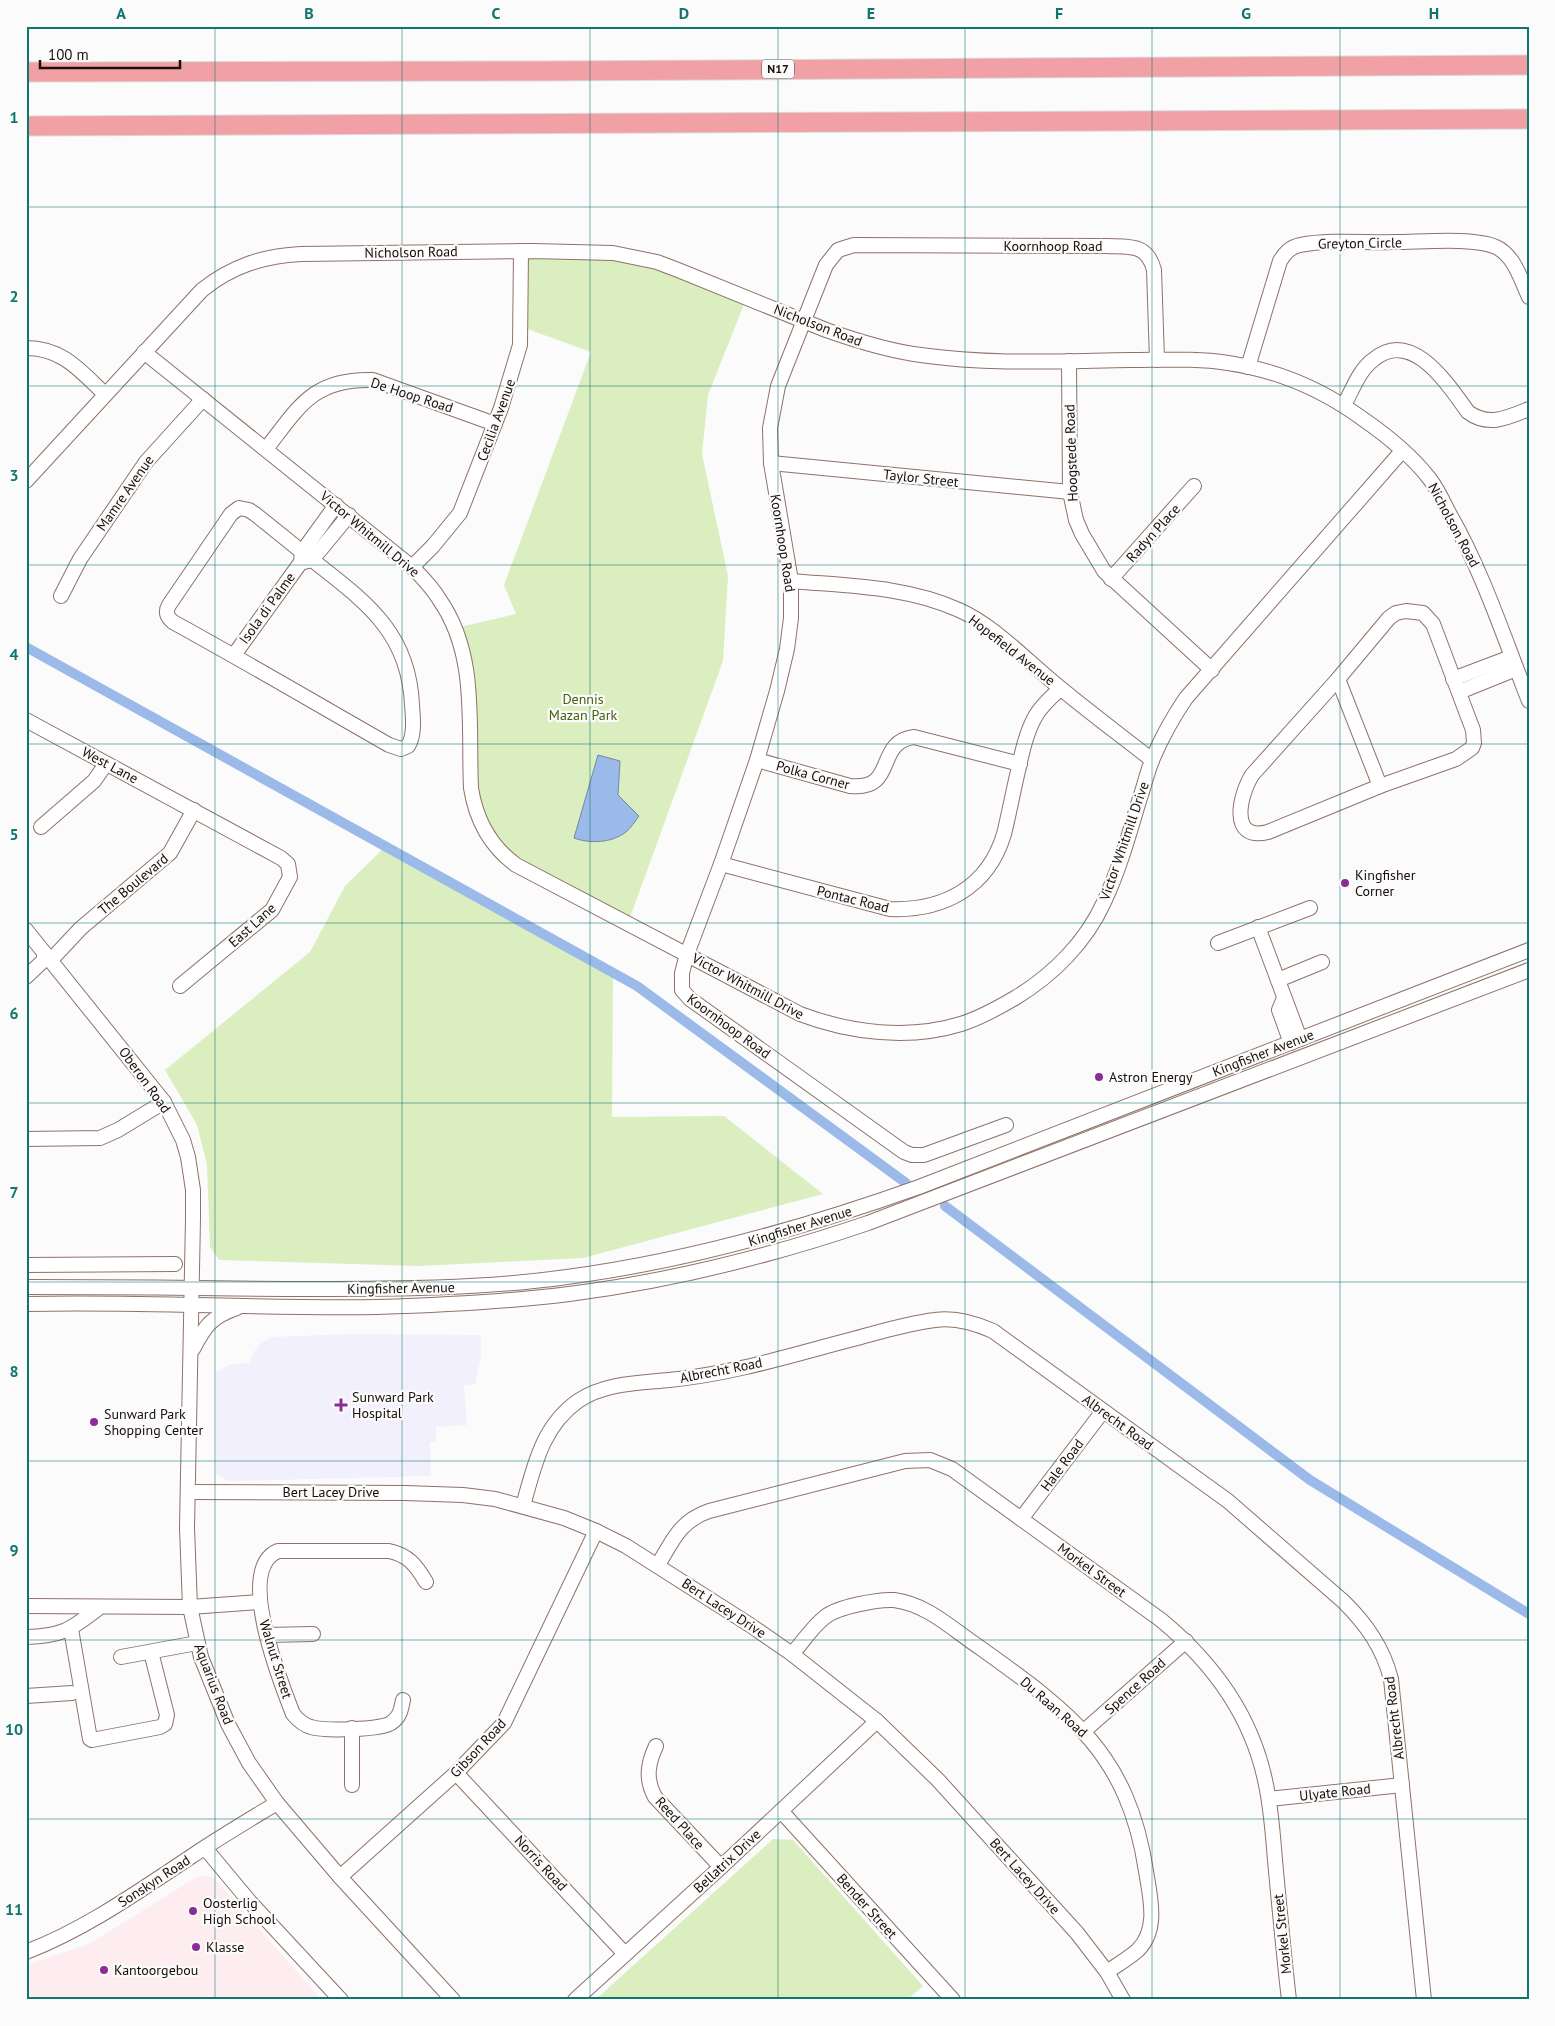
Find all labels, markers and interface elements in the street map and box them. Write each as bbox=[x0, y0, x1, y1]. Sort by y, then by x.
text: A bbox=[116, 3, 126, 23]
text: B bbox=[304, 3, 314, 23]
text: C bbox=[492, 3, 501, 23]
text: D bbox=[679, 3, 689, 23]
text: E bbox=[867, 3, 875, 23]
text: F bbox=[1055, 3, 1063, 23]
text: G bbox=[1241, 3, 1251, 23]
text: H bbox=[1429, 3, 1439, 23]
scale bar bbox=[40, 38, 180, 70]
text: 100 m bbox=[48, 45, 89, 64]
road number: N17 bbox=[762, 60, 794, 78]
text: 1 bbox=[9, 107, 19, 127]
street label: Greyton Circle bbox=[1318, 233, 1402, 253]
street label: Koornhoop Road bbox=[1004, 237, 1102, 255]
street label: Nicholson Road bbox=[364, 242, 458, 262]
text: 2 bbox=[9, 286, 19, 306]
street label: Nicholson Road bbox=[771, 300, 865, 350]
street label: De Hoop Road bbox=[369, 373, 455, 417]
street label: Cecilia Avenue bbox=[473, 376, 519, 464]
street label: Hoogstede Road bbox=[1060, 404, 1082, 502]
street label: Mamre Avenue bbox=[92, 452, 158, 534]
text: 3 bbox=[9, 465, 19, 485]
street label: Taylor Street bbox=[882, 465, 960, 491]
street label: Nicholson Road bbox=[1424, 480, 1484, 570]
street label: Victor Whitmill Drive bbox=[316, 486, 423, 581]
street label: Koornhoop Road bbox=[766, 493, 800, 593]
street label: Radyn Place bbox=[1122, 500, 1184, 566]
street label: Isola di Palme bbox=[235, 569, 299, 647]
street label: Hopefield Avenue bbox=[965, 611, 1059, 689]
text: 4 bbox=[9, 644, 19, 664]
park label: Dennis Mazan Park bbox=[549, 690, 617, 724]
street label: West Lane bbox=[79, 743, 141, 787]
street label: Polka Corner bbox=[774, 757, 852, 794]
street label: Victor Whitmill Drive bbox=[1095, 779, 1153, 904]
text: 5 bbox=[9, 824, 19, 844]
street label: The Boulevard bbox=[94, 849, 172, 919]
place label: Kingfisher Corner bbox=[1355, 866, 1416, 900]
marker: Kingfisher Corner bbox=[1339, 877, 1351, 889]
street label: Pontac Road bbox=[815, 881, 891, 917]
street label: East Lane bbox=[225, 899, 279, 951]
street label: Victor Whitmill Drive bbox=[688, 948, 807, 1023]
street label: Koornhoop Road bbox=[684, 990, 774, 1062]
text: 6 bbox=[9, 1003, 19, 1023]
street label: Kingfisher Avenue bbox=[1210, 1025, 1316, 1081]
street label: Oberon Road bbox=[115, 1043, 175, 1117]
place label: Astron Energy bbox=[1109, 1068, 1193, 1086]
marker: Astron Energy bbox=[1093, 1071, 1105, 1083]
text: 7 bbox=[9, 1182, 19, 1202]
street label: Kingfisher Avenue bbox=[746, 1202, 854, 1250]
street label: Kingfisher Avenue bbox=[347, 1278, 455, 1298]
street label: Albrecht Road bbox=[678, 1353, 764, 1387]
text: 8 bbox=[9, 1361, 19, 1381]
place label: Sunward Park Hospital bbox=[352, 1388, 434, 1422]
street label: Albrecht Road bbox=[1079, 1390, 1157, 1454]
marker: Sunward Park Hospital bbox=[334, 1398, 348, 1412]
place label: Sunward Park Shopping Center bbox=[104, 1405, 203, 1439]
marker: Sunward Park Shopping Center bbox=[88, 1416, 100, 1428]
street label: Hale Road bbox=[1036, 1435, 1088, 1495]
street label: Bert Lacey Drive bbox=[283, 1483, 379, 1501]
street label: Morkel Street bbox=[1054, 1539, 1130, 1601]
text: 9 bbox=[9, 1540, 19, 1560]
street label: Bert Lacey Drive bbox=[679, 1574, 769, 1642]
street label: Walnut Street bbox=[255, 1617, 297, 1701]
street label: Aquarius Road bbox=[190, 1641, 238, 1727]
street label: Spence Road bbox=[1101, 1654, 1169, 1718]
street label: Du Raan Road bbox=[1017, 1673, 1091, 1741]
street label: Albrecht Road bbox=[1380, 1675, 1408, 1761]
street label: Gibson Road bbox=[446, 1715, 510, 1781]
text: 10 bbox=[5, 1719, 23, 1739]
street label: Ulyate Road bbox=[1298, 1779, 1372, 1805]
street label: Reed Place bbox=[652, 1793, 708, 1853]
street label: Bellatrix Drive bbox=[690, 1825, 764, 1897]
street label: Norris Road bbox=[511, 1831, 571, 1895]
street label: Bert Lacey Drive bbox=[986, 1834, 1064, 1918]
street label: Sonskyn Road bbox=[114, 1851, 194, 1911]
street label: Bender Street bbox=[833, 1870, 901, 1943]
street label: Morkel Street bbox=[1269, 1893, 1295, 1975]
place label: Oosterlig High School bbox=[203, 1894, 276, 1928]
text: 11 bbox=[5, 1899, 23, 1919]
marker: Oosterlig High School bbox=[187, 1905, 199, 1917]
place label: Klasse bbox=[206, 1938, 244, 1956]
marker: Klasse bbox=[190, 1941, 202, 1953]
place label: Kantoorgebou bbox=[114, 1961, 198, 1979]
marker: Kantoorgebou bbox=[98, 1964, 110, 1976]

